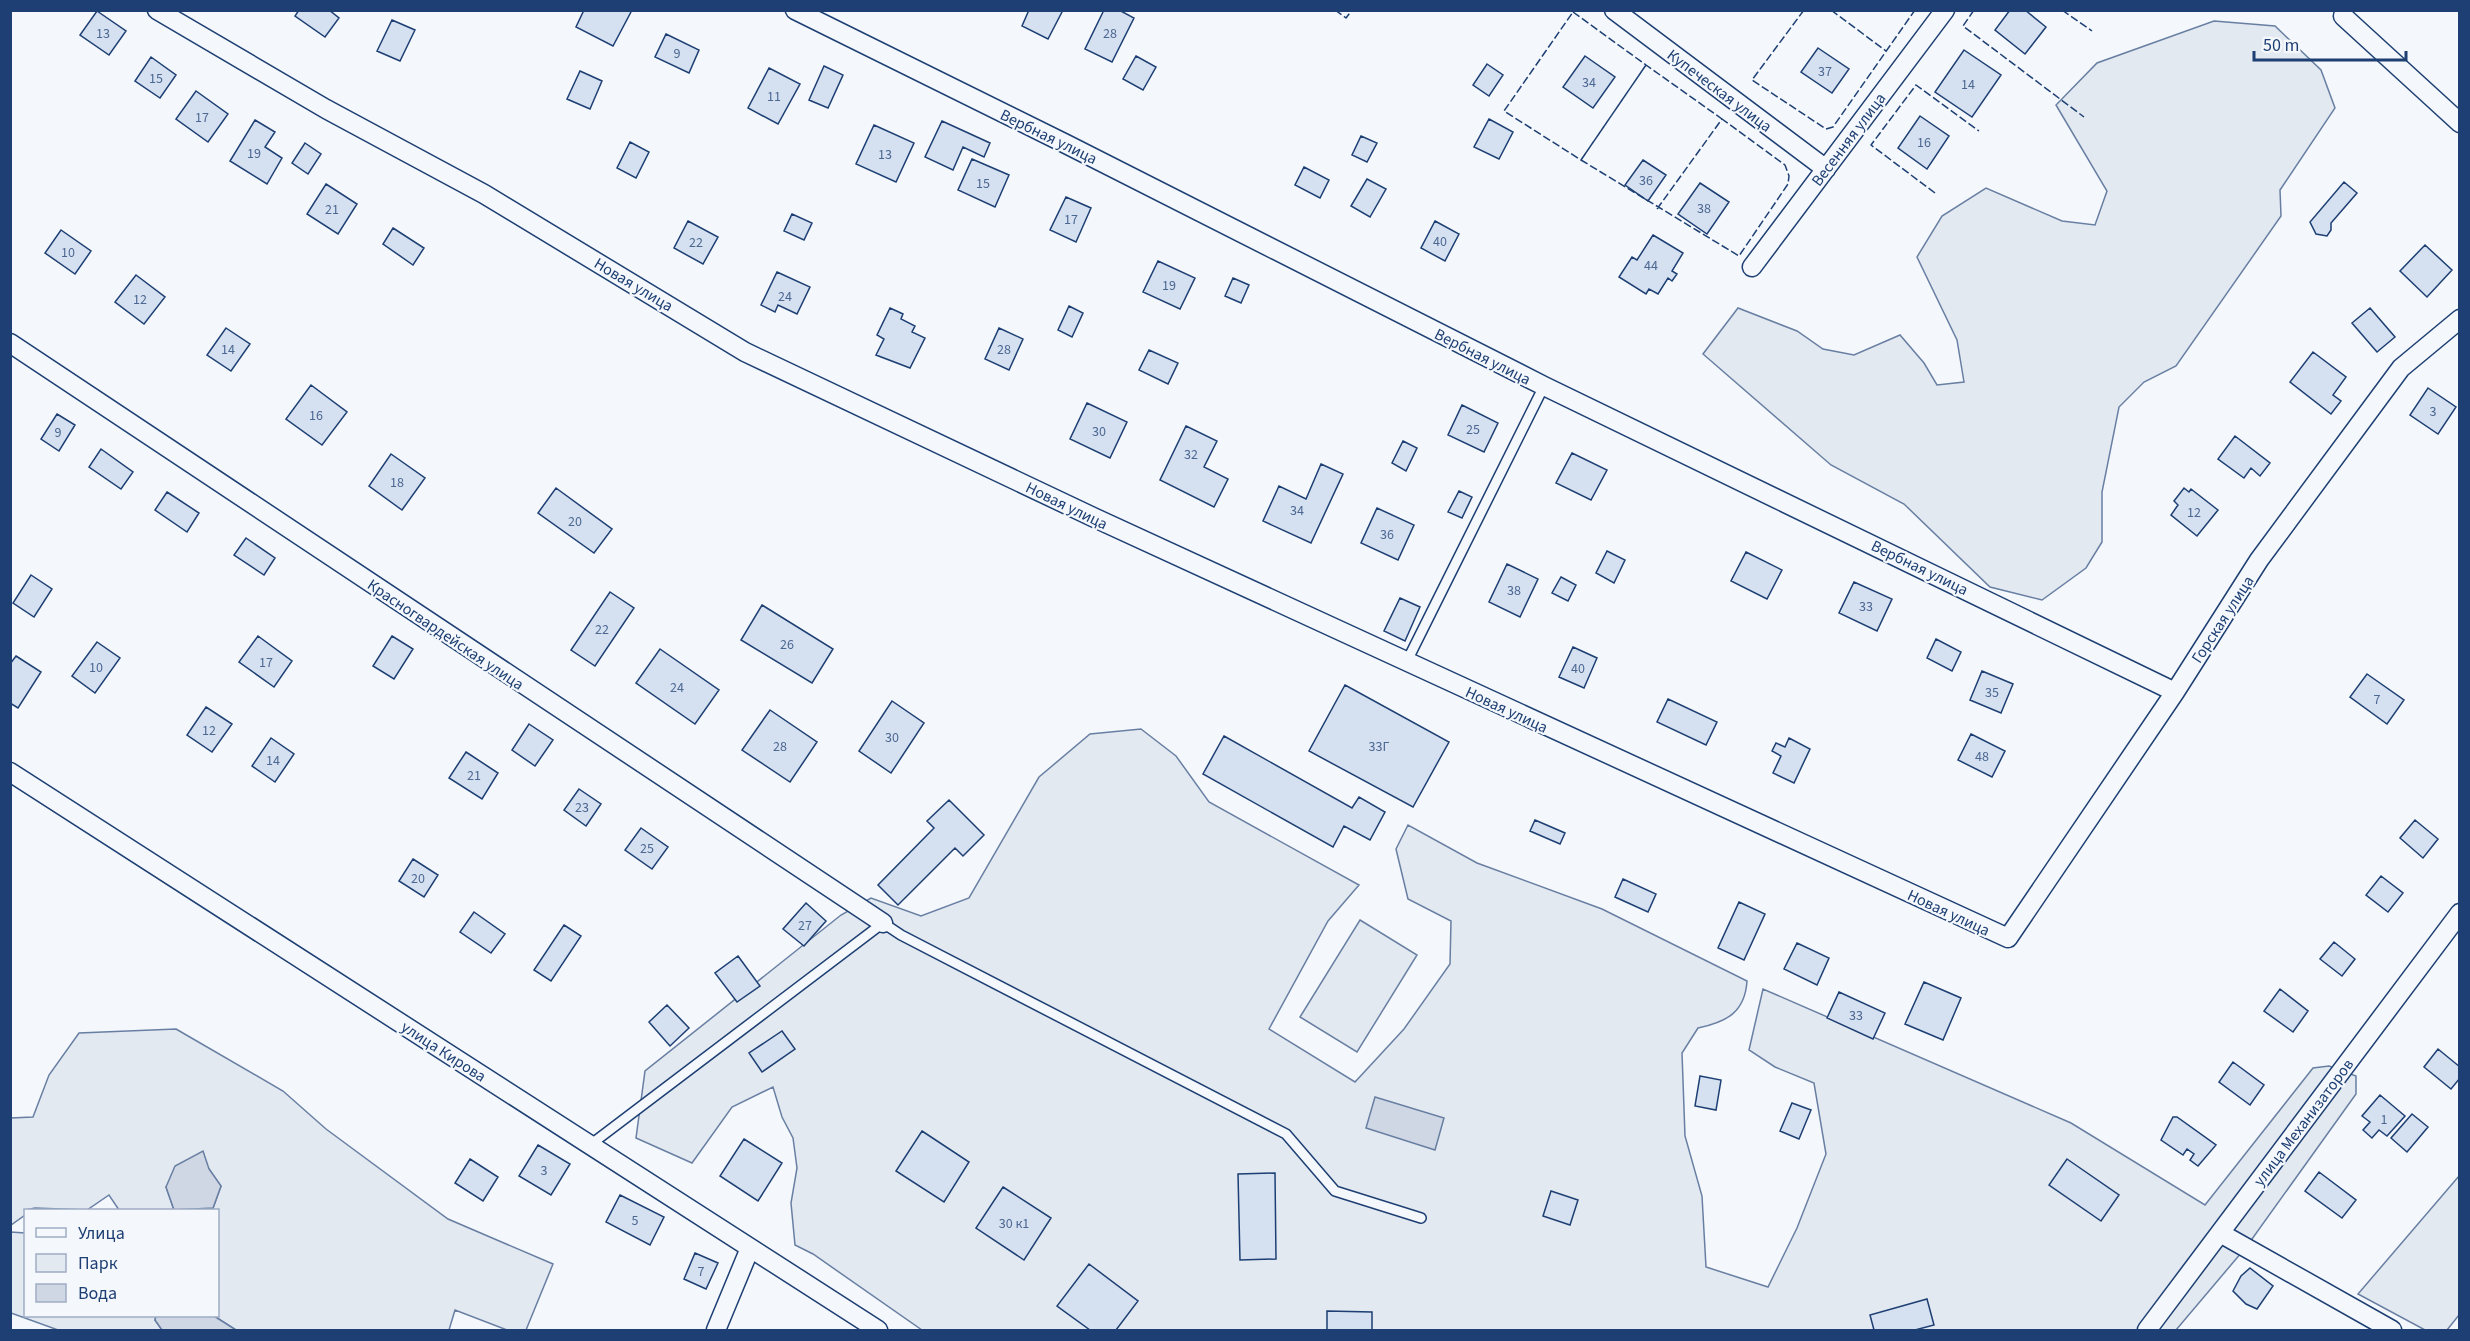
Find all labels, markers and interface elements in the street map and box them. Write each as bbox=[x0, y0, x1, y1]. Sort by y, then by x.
house number: 13 bbox=[96, 24, 110, 44]
house number: 28 bbox=[1103, 24, 1117, 44]
scale bar bbox=[2254, 24, 2406, 62]
text: 50 m bbox=[2263, 33, 2299, 58]
house number: 9 bbox=[674, 44, 681, 64]
street label: Купеческая улица bbox=[1663, 44, 1776, 137]
house number: 37 bbox=[1818, 62, 1832, 82]
house number: 15 bbox=[149, 69, 163, 89]
house number: 34 bbox=[1582, 73, 1596, 93]
house number: 14 bbox=[1961, 75, 1975, 95]
house number: 11 bbox=[767, 87, 781, 107]
street label: Весенняя улица bbox=[1806, 88, 1891, 191]
street label: Вербная улица bbox=[996, 104, 1101, 170]
house number: 17 bbox=[195, 108, 209, 128]
house number: 16 bbox=[1917, 133, 1931, 153]
house number: 19 bbox=[247, 144, 261, 164]
house number: 13 bbox=[878, 145, 892, 165]
house number: 36 bbox=[1639, 171, 1653, 191]
house number: 15 bbox=[976, 174, 990, 194]
house number: 38 bbox=[1697, 199, 1711, 219]
house number: 21 bbox=[325, 200, 339, 220]
house number: 17 bbox=[1064, 210, 1078, 230]
house number: 40 bbox=[1433, 232, 1447, 252]
house number: 22 bbox=[689, 233, 703, 253]
house number: 10 bbox=[61, 243, 75, 263]
street label: Новая улица bbox=[590, 253, 677, 317]
house number: 44 bbox=[1644, 256, 1658, 276]
house number: 19 bbox=[1162, 276, 1176, 296]
house number: 24 bbox=[778, 287, 792, 307]
house number: 12 bbox=[133, 290, 147, 310]
street label: Вербная улица bbox=[1431, 323, 1534, 391]
house number: 14 bbox=[221, 340, 235, 360]
house number: 28 bbox=[997, 340, 1011, 360]
house number: 3 bbox=[2430, 402, 2437, 422]
house number: 16 bbox=[309, 406, 323, 426]
house number: 25 bbox=[1466, 420, 1480, 440]
house number: 30 bbox=[1092, 422, 1106, 442]
house number: 9 bbox=[55, 423, 62, 443]
house number: 32 bbox=[1184, 445, 1198, 465]
house number: 18 bbox=[390, 473, 404, 493]
street label: Новая улица bbox=[1022, 477, 1111, 535]
house number: 34 bbox=[1290, 501, 1304, 521]
house number: 12 bbox=[2187, 503, 2201, 523]
house number: 20 bbox=[568, 512, 582, 532]
house number: 36 bbox=[1380, 525, 1394, 545]
street label: Вербная улица bbox=[1867, 535, 1972, 601]
street label: Горская улица bbox=[2186, 571, 2259, 668]
street label: Красногвардейская улица bbox=[363, 574, 528, 696]
house number: 38 bbox=[1507, 581, 1521, 601]
house number: 33 bbox=[1859, 597, 1873, 617]
house number: 22 bbox=[595, 620, 609, 640]
house number: 26 bbox=[780, 635, 794, 655]
house number: 17 bbox=[259, 653, 273, 673]
house number: 10 bbox=[89, 658, 103, 678]
house number: 40 bbox=[1571, 659, 1585, 679]
house number: 24 bbox=[670, 678, 684, 698]
street label: Новая улица bbox=[1462, 681, 1551, 739]
house number: 35 bbox=[1985, 683, 1999, 703]
house number: 7 bbox=[2374, 690, 2381, 710]
house number: 12 bbox=[202, 721, 216, 741]
house number: 30 bbox=[885, 728, 899, 748]
house number: 28 bbox=[773, 737, 787, 757]
house number: 33Г bbox=[1369, 737, 1389, 757]
house number: 48 bbox=[1975, 747, 1989, 767]
house number: 14 bbox=[266, 751, 280, 771]
house number: 21 bbox=[467, 766, 481, 786]
house number: 23 bbox=[575, 798, 589, 818]
house number: 25 bbox=[640, 839, 654, 859]
house number: 20 bbox=[411, 869, 425, 889]
street label: Новая улица bbox=[1904, 884, 1993, 942]
house number: 27 bbox=[798, 916, 812, 936]
house number: 33 bbox=[1849, 1006, 1863, 1026]
street label: улица Кирова bbox=[397, 1016, 490, 1088]
street label: улица Механизаторов bbox=[2249, 1054, 2359, 1191]
house number: 1 bbox=[2381, 1110, 2388, 1130]
house number: 3 bbox=[541, 1161, 548, 1181]
legend bbox=[24, 1209, 219, 1317]
house number: 5 bbox=[632, 1211, 639, 1231]
house number: 30 к1 bbox=[999, 1214, 1029, 1234]
text: Улица bbox=[78, 1221, 125, 1246]
text: Парк bbox=[78, 1251, 118, 1276]
house number: 7 bbox=[698, 1262, 705, 1282]
text: Вода bbox=[78, 1281, 117, 1306]

